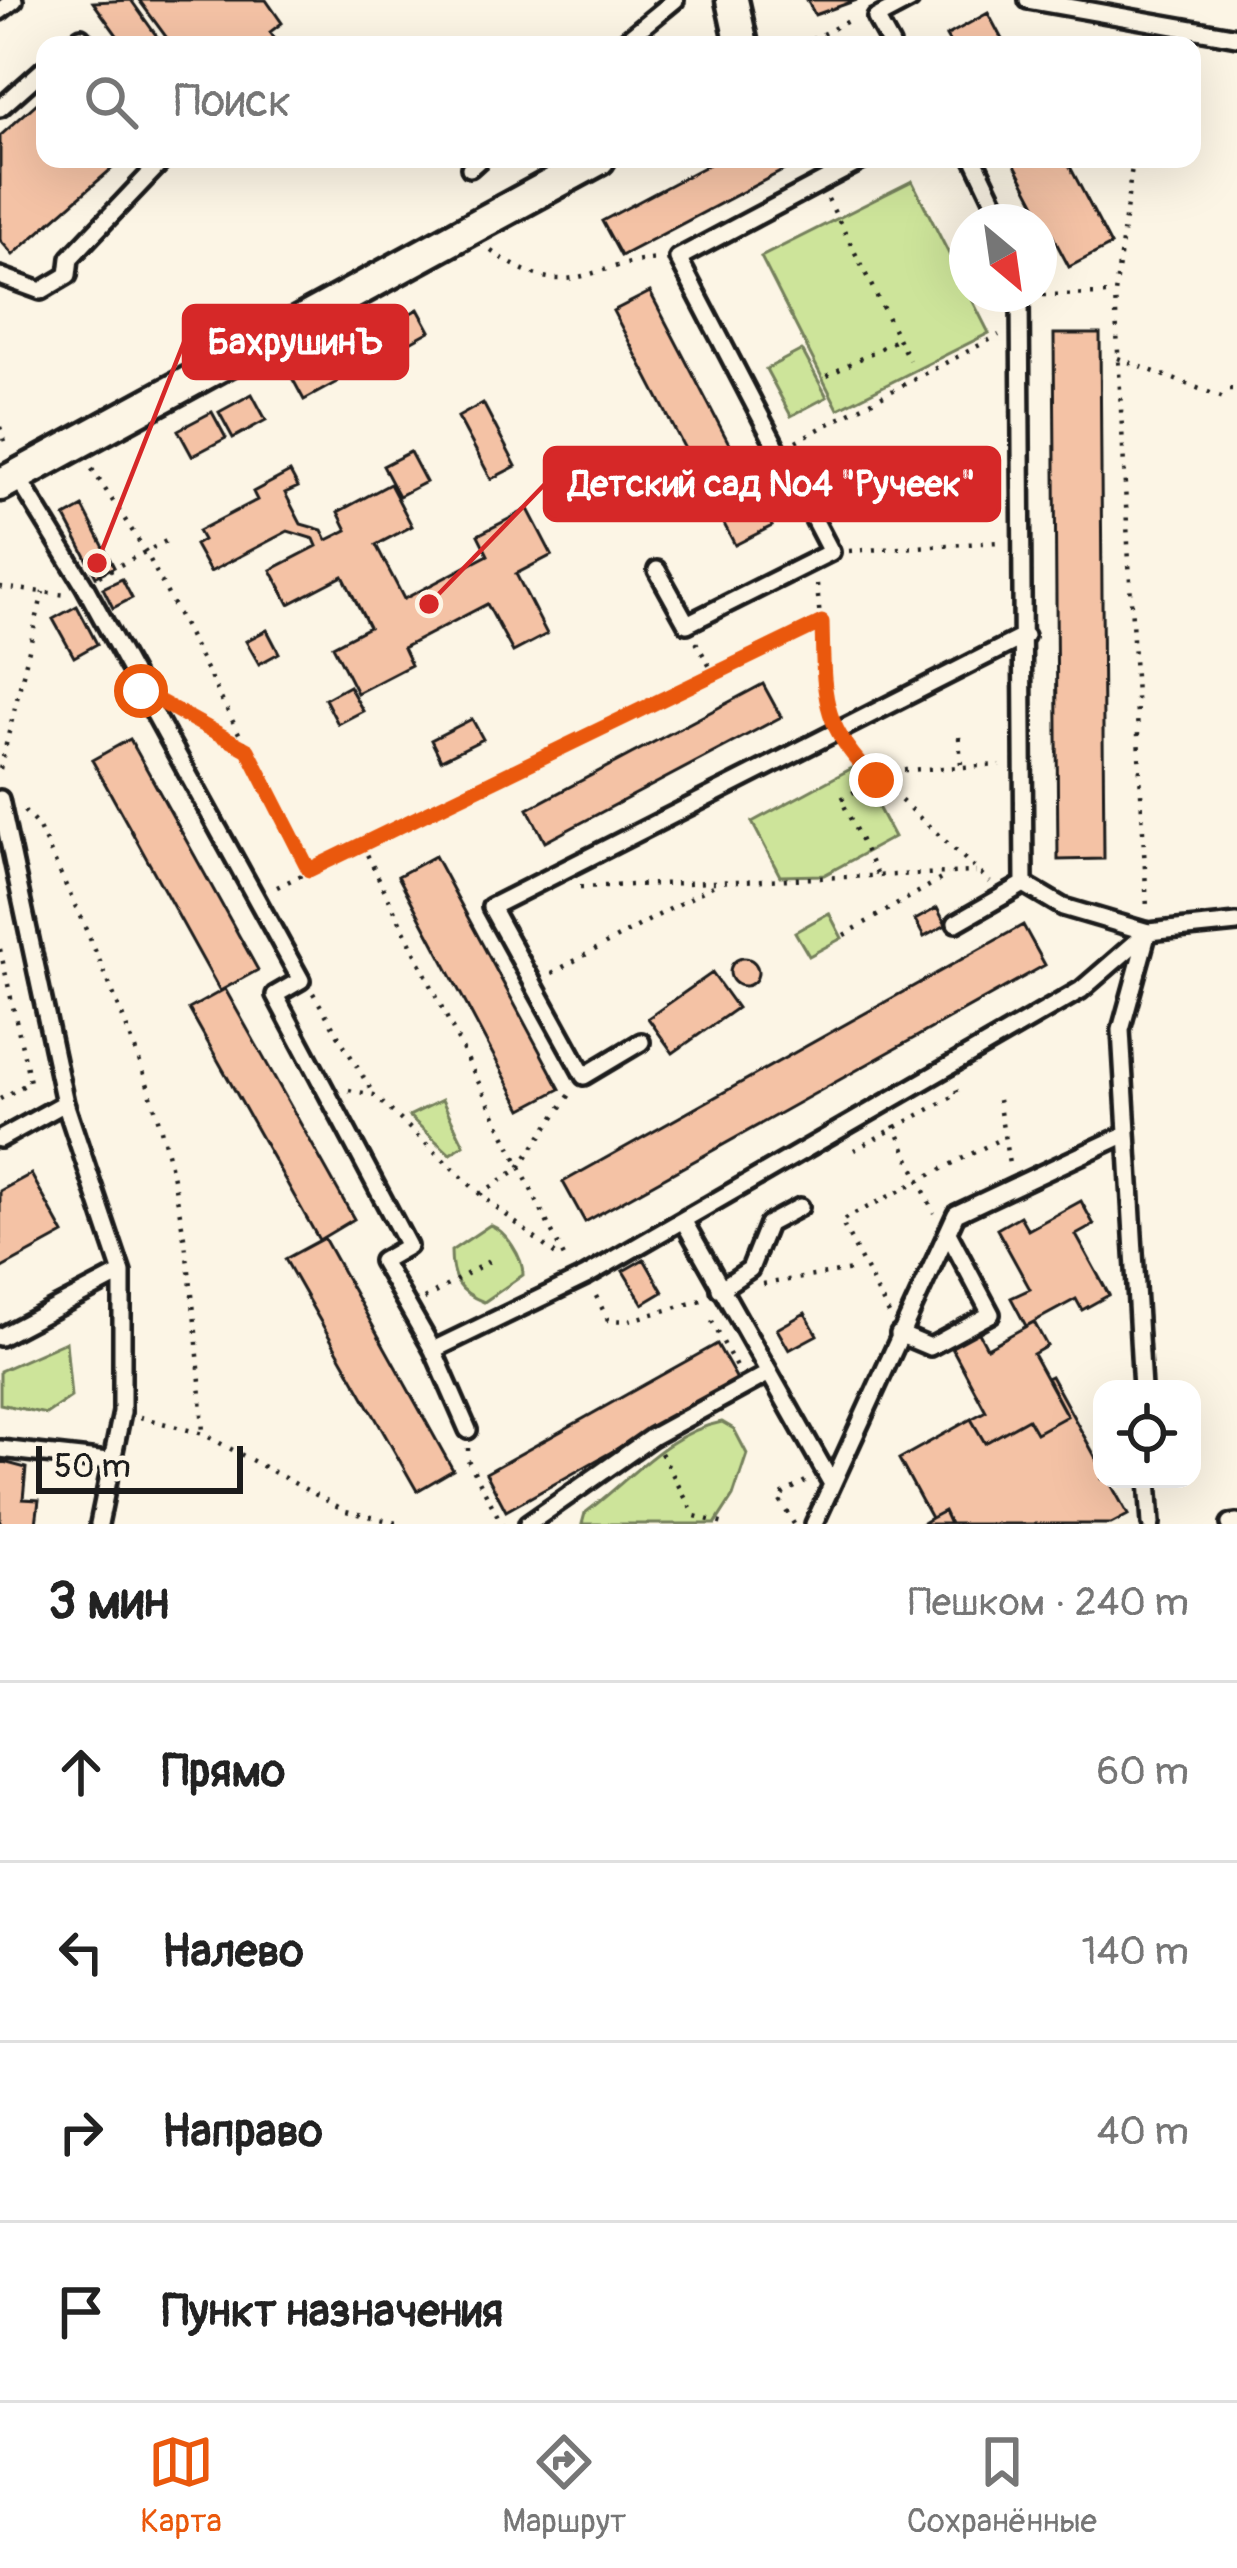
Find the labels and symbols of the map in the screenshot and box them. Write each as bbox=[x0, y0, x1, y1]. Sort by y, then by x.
north arrow bbox=[949, 204, 1057, 312]
callout: БахрушинЪ bbox=[184, 306, 407, 378]
text: БахрушинЪ bbox=[208, 320, 383, 365]
callout: Детский сад №4 "Ручеек" bbox=[545, 448, 999, 520]
text: Детский сад №4 "Ручеек" bbox=[567, 462, 975, 507]
route start bbox=[114, 664, 168, 718]
route end bbox=[849, 753, 903, 807]
scale bar bbox=[36, 1440, 243, 1493]

